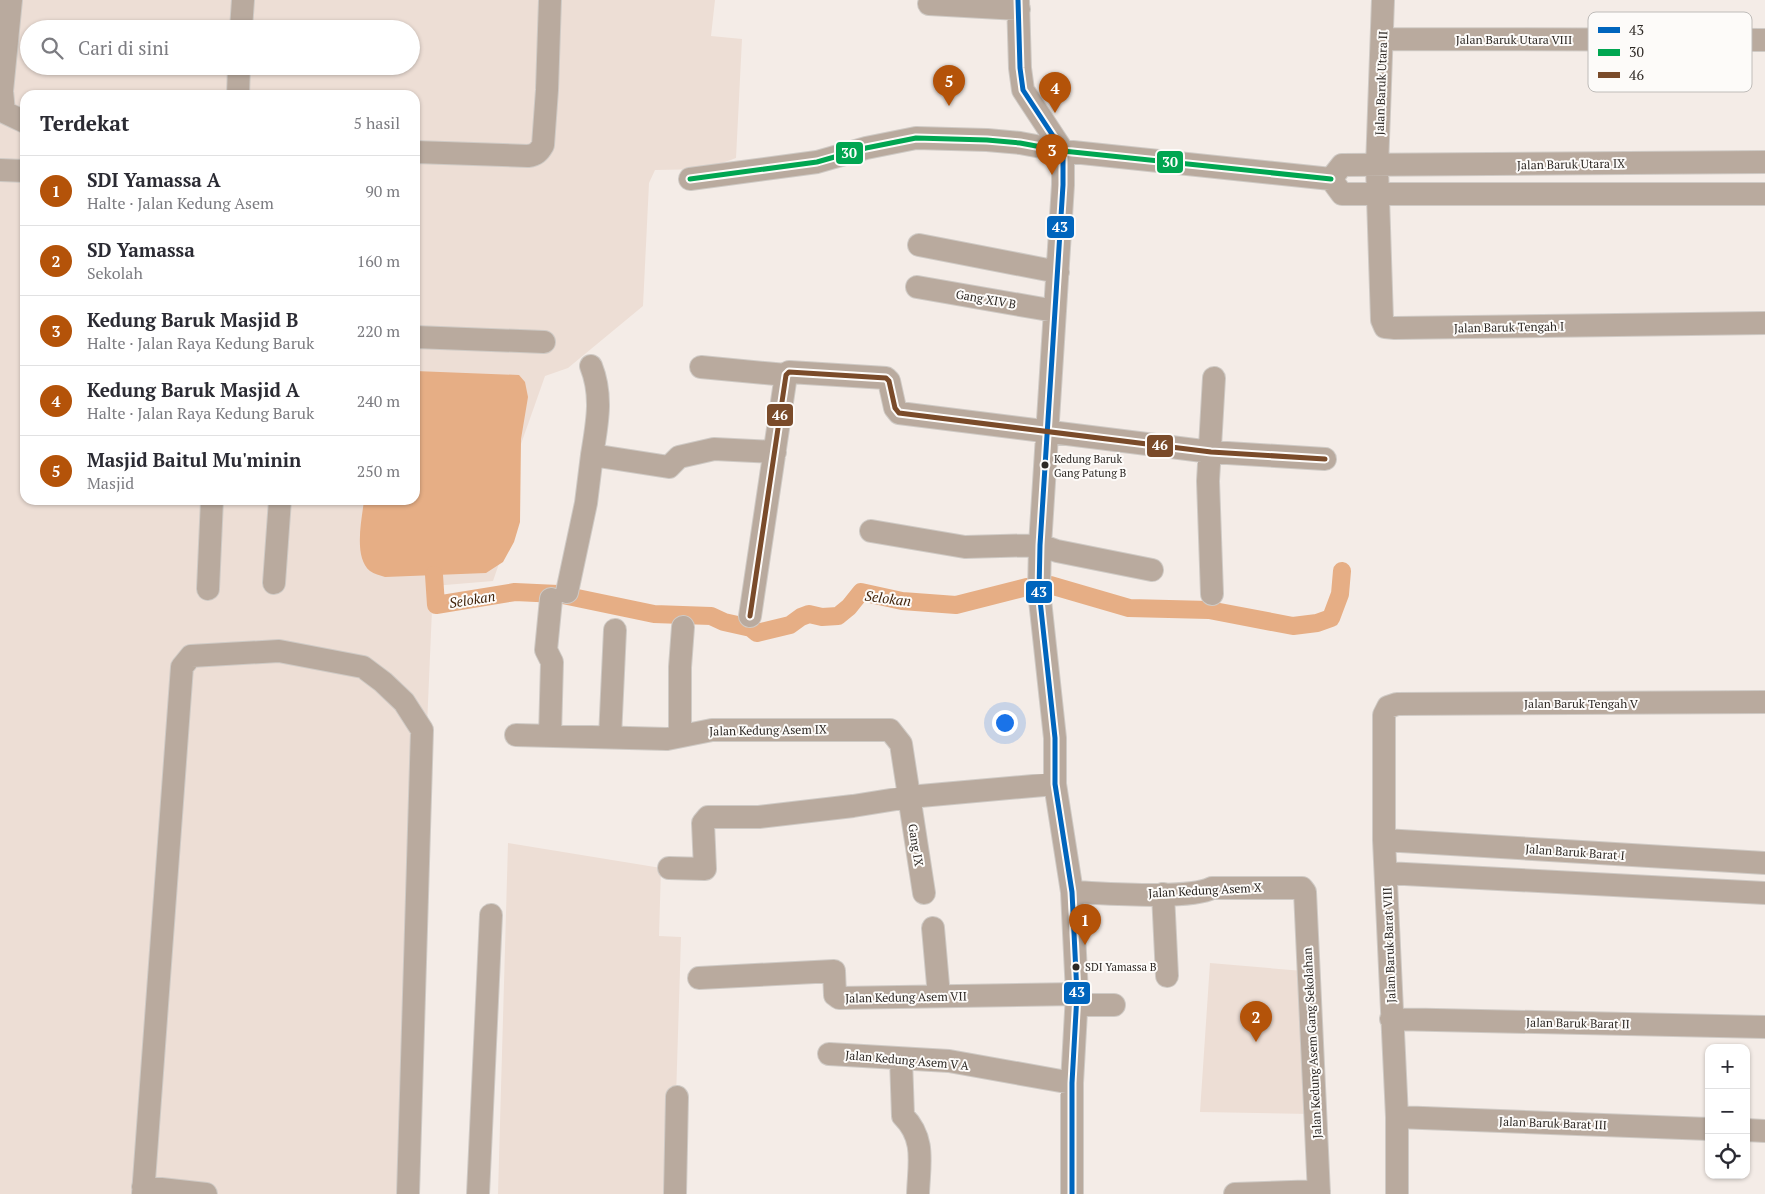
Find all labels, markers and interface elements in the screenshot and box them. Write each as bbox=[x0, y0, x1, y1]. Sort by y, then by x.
legend bbox=[1588, 12, 1752, 92]
search box bbox=[20, 20, 420, 75]
text: 43 bbox=[1629, 20, 1644, 39]
street label: Jalan Baruk Utara II bbox=[1372, 31, 1390, 135]
street label: Jalan Baruk Utara VIII bbox=[1456, 32, 1572, 47]
icon: search bbox=[38, 34, 66, 62]
text: Cari di sini bbox=[78, 35, 169, 60]
text: 30 bbox=[1629, 42, 1644, 61]
pin: 5 bbox=[933, 65, 965, 106]
text: 46 bbox=[1629, 65, 1644, 84]
pin: 4 bbox=[1039, 72, 1071, 113]
text: Terdekat bbox=[40, 109, 129, 137]
text: 5 hasil bbox=[354, 112, 400, 134]
pin: 3 bbox=[1036, 134, 1068, 175]
line badge: 30 bbox=[835, 141, 864, 165]
text: 30 bbox=[841, 143, 857, 162]
line badge: 30 bbox=[1156, 150, 1184, 174]
text: 30 bbox=[1162, 152, 1178, 171]
street label: Jalan Baruk Utara IX bbox=[1517, 156, 1625, 172]
text: SDI Yamassa A bbox=[87, 167, 221, 192]
text: 1 bbox=[51, 180, 61, 202]
text: 90 m bbox=[365, 180, 400, 202]
text: Halte · Jalan Kedung Asem bbox=[87, 192, 274, 214]
line badge: 43 bbox=[1046, 215, 1075, 239]
text: 43 bbox=[1052, 217, 1068, 236]
text: SD Yamassa bbox=[87, 237, 195, 262]
text: 2 bbox=[51, 250, 61, 272]
text: 160 m bbox=[357, 250, 400, 272]
text: Sekolah bbox=[87, 262, 143, 284]
street label: Gang XIV B bbox=[955, 286, 1017, 312]
text: Kedung Baruk Masjid B bbox=[87, 307, 298, 332]
street label: Jalan Baruk Tengah I bbox=[1454, 319, 1564, 335]
text: 3 bbox=[51, 320, 61, 342]
text: 220 m bbox=[357, 320, 400, 342]
text: Halte · Jalan Raya Kedung Baruk bbox=[87, 332, 314, 354]
text: Kedung Baruk Masjid A bbox=[87, 377, 300, 402]
text: 4 bbox=[51, 390, 61, 412]
text: 240 m bbox=[357, 390, 400, 412]
text: Halte · Jalan Raya Kedung Baruk bbox=[87, 402, 314, 424]
line badge: 46 bbox=[766, 403, 794, 427]
text: 46 bbox=[772, 405, 788, 424]
line badge: 46 bbox=[1146, 434, 1174, 458]
text: 46 bbox=[1152, 435, 1168, 454]
text: Masjid Baitul Mu'minin bbox=[87, 447, 301, 472]
place label: Kedung Baruk Gang Patung B bbox=[1054, 452, 1127, 480]
text: 5 bbox=[51, 460, 61, 482]
text: 250 m bbox=[357, 460, 400, 482]
marker: Kedung Baruk Gang Patung B bbox=[1040, 460, 1050, 470]
text: Masjid bbox=[87, 472, 134, 494]
line badge: 43 bbox=[1025, 580, 1053, 604]
text: 43 bbox=[1031, 582, 1047, 601]
water label: Selokan bbox=[448, 586, 496, 612]
water label: Selokan bbox=[864, 586, 912, 610]
street label: Jalan Baruk Tengah V bbox=[1524, 696, 1639, 711]
your location bbox=[992, 710, 1018, 736]
street label: Jalan Kedung Asem IX bbox=[709, 721, 827, 739]
street label: Gang IX bbox=[905, 823, 927, 867]
street label: Jalan Baruk Barat I bbox=[1525, 841, 1625, 863]
street label: Jalan Kedung Asem X bbox=[1148, 880, 1262, 900]
street label: Jalan Baruk Barat VIII bbox=[1379, 887, 1399, 1003]
pin: 1 bbox=[1069, 904, 1101, 945]
street label: Jalan Kedung Asem Gang Sekolahan bbox=[1300, 947, 1324, 1139]
place label: SDI Yamassa B bbox=[1085, 960, 1157, 974]
marker: SDI Yamassa B bbox=[1071, 962, 1081, 972]
line badge: 43 bbox=[1063, 981, 1091, 1005]
text: 43 bbox=[1069, 982, 1085, 1001]
street label: Jalan Kedung Asem VII bbox=[845, 988, 967, 1006]
pin: 2 bbox=[1240, 1001, 1272, 1042]
street label: Jalan Baruk Barat II bbox=[1526, 1015, 1630, 1031]
map controls bbox=[1705, 1044, 1750, 1179]
button: + bbox=[1705, 1044, 1750, 1089]
street label: Jalan Kedung Asem V A bbox=[845, 1047, 970, 1073]
button: − bbox=[1705, 1089, 1750, 1134]
street label: Jalan Baruk Barat III bbox=[1499, 1114, 1607, 1132]
button: locate bbox=[1705, 1134, 1750, 1179]

